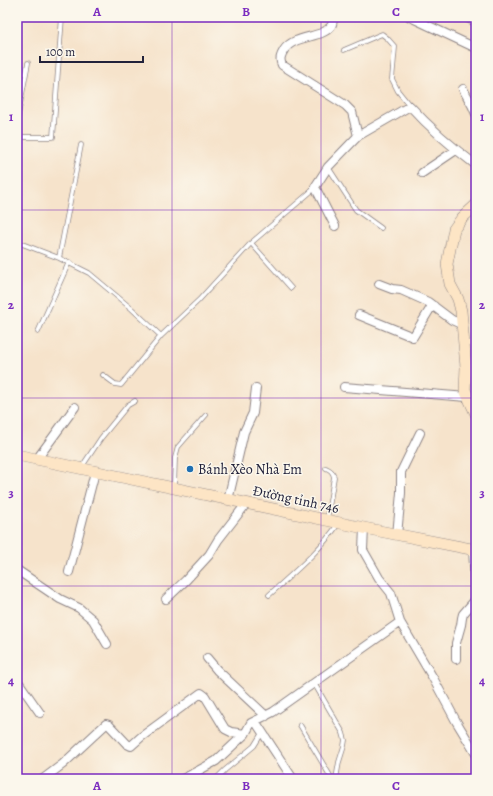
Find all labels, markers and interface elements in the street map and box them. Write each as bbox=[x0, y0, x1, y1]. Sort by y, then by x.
text: A bbox=[92, 3, 102, 20]
text: B bbox=[242, 3, 250, 20]
text: C bbox=[392, 3, 400, 20]
scale bar bbox=[40, 38, 143, 64]
text: 100 m bbox=[46, 44, 75, 60]
text: 1 bbox=[9, 108, 14, 125]
text: 1 bbox=[480, 108, 485, 125]
text: 2 bbox=[8, 296, 15, 313]
text: 2 bbox=[479, 296, 486, 313]
place label: Bánh Xèo Nhà Em bbox=[198, 460, 302, 479]
marker: Bánh Xèo Nhà Em bbox=[185, 464, 195, 474]
street label: Đường tỉnh 746 bbox=[251, 481, 341, 518]
text: 3 bbox=[8, 484, 14, 501]
text: 3 bbox=[479, 484, 485, 501]
text: 4 bbox=[8, 672, 14, 689]
text: 4 bbox=[479, 672, 485, 689]
text: A bbox=[92, 777, 102, 794]
text: B bbox=[242, 777, 250, 794]
text: C bbox=[392, 777, 400, 794]

